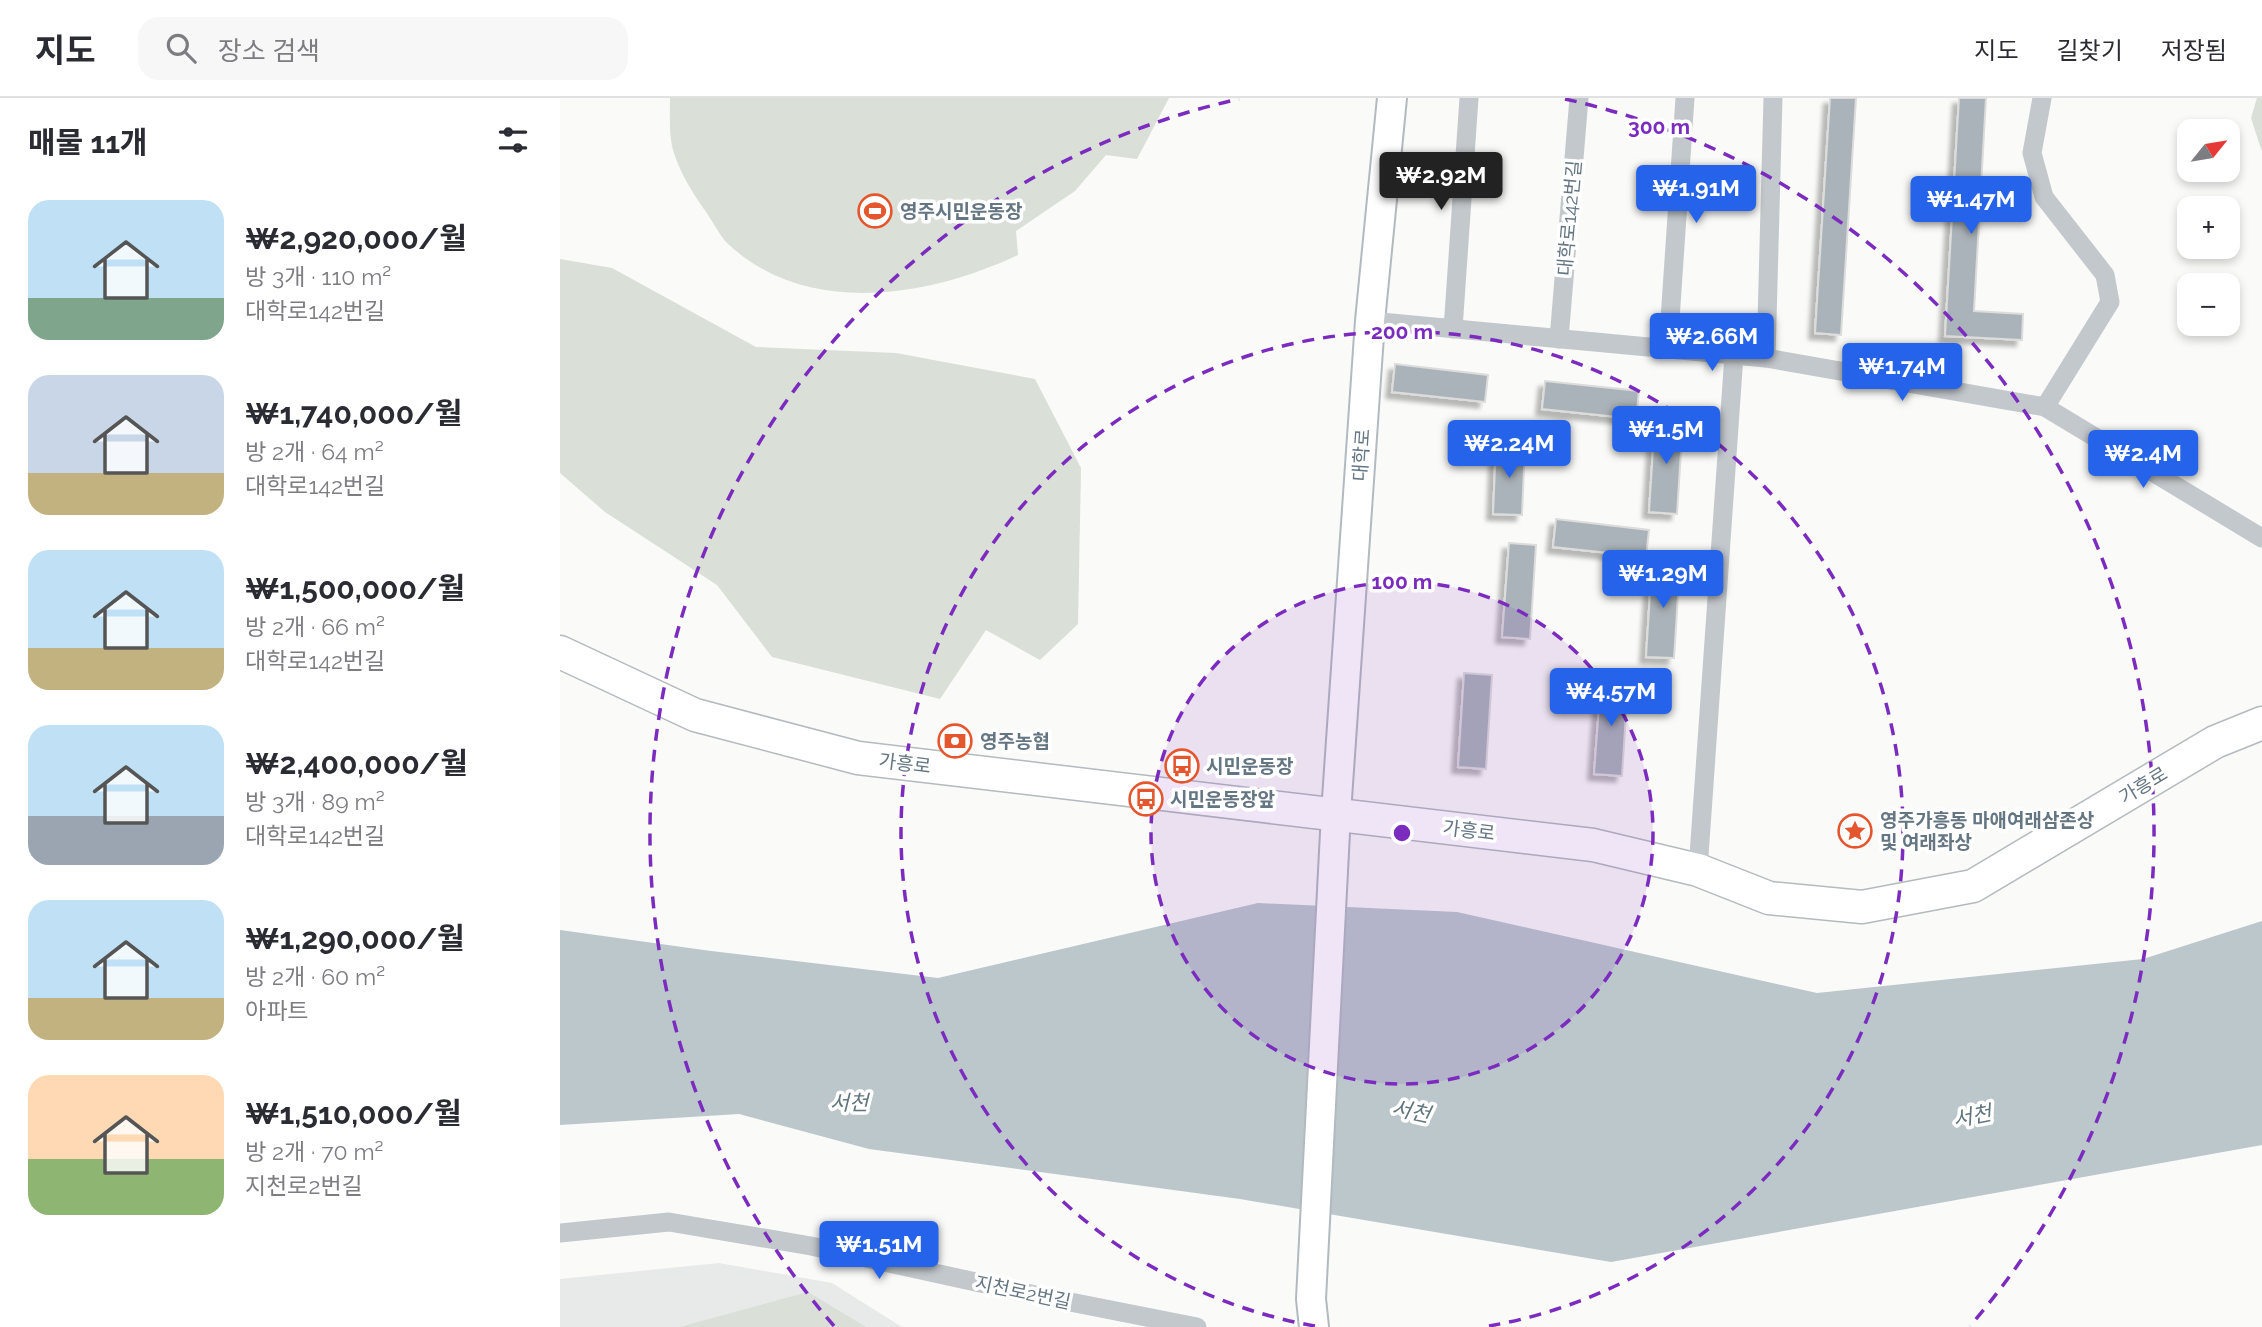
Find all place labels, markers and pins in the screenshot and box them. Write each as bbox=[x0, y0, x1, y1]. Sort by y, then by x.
pin: ₩2.92M bbox=[1384, 152, 1498, 212]
pin: ₩1.91M bbox=[1639, 166, 1753, 225]
pin: ₩1.47M bbox=[1914, 176, 2028, 236]
sports icon: 영주시민운동장 bbox=[856, 192, 894, 230]
place label: 영주시민운동장 bbox=[900, 200, 1022, 222]
pin: ₩2.66M bbox=[1655, 314, 1769, 373]
pin: ₩1.74M bbox=[1845, 344, 1959, 403]
pin: ₩1.5M bbox=[1617, 406, 1715, 466]
pin: ₩2.24M bbox=[1452, 420, 1566, 480]
pin: ₩2.4M bbox=[2094, 430, 2192, 490]
pin: ₩1.29M bbox=[1606, 550, 1720, 610]
pin: ₩4.57M bbox=[1554, 668, 1668, 728]
bank icon: 영주농협 bbox=[936, 722, 974, 760]
place label: 영주농협 bbox=[980, 730, 1050, 752]
bus stop icon: 시민운동장 bbox=[1163, 747, 1201, 785]
place label: 시민운동장 bbox=[1206, 755, 1293, 777]
bus stop icon: 시민운동장앞 bbox=[1127, 780, 1165, 818]
place label: 시민운동장앞 bbox=[1170, 788, 1275, 810]
place label: 영주가흥동 마애여래삼존상 및 여래좌상 bbox=[1880, 809, 2094, 853]
place icon: 영주가흥동 마애여래삼존상 및 여래좌상 bbox=[1836, 812, 1874, 850]
centre of rings bbox=[1390, 821, 1414, 845]
pin: ₩1.51M bbox=[822, 1222, 936, 1281]

